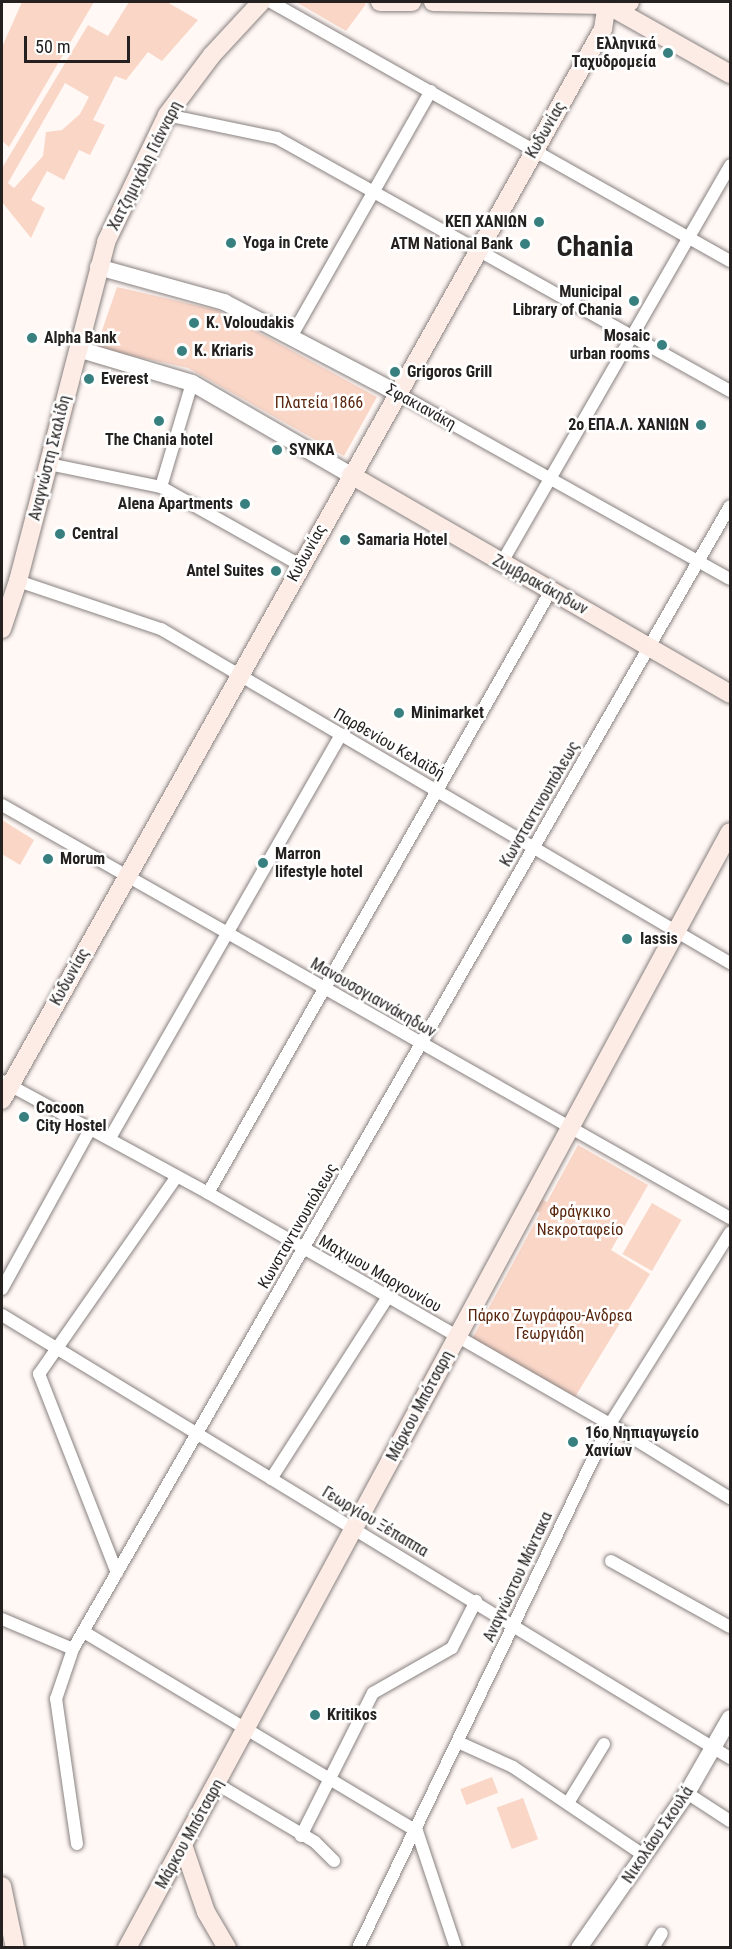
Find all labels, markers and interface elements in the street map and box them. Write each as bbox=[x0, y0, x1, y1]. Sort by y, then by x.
scale bar bbox=[27, 24, 134, 62]
place label: Ελληνικά Ταχυδρομεία bbox=[571, 34, 656, 72]
text: 50 m bbox=[35, 36, 70, 57]
marker: Ελληνικά Ταχυδρομεία bbox=[661, 46, 675, 60]
street label: Χατζημιχάλη Γιάνναρη bbox=[104, 98, 186, 234]
street label: Κυδωνίας bbox=[522, 98, 570, 162]
place label: ΚΕΠ ΧΑΝΙΩΝ bbox=[445, 212, 527, 232]
marker: ΚΕΠ ΧΑΝΙΩΝ bbox=[532, 215, 546, 229]
district label: Chania bbox=[557, 230, 633, 264]
place label: Yoga in Crete bbox=[243, 233, 328, 253]
place label: ATM National Bank bbox=[390, 234, 513, 254]
marker: Yoga in Crete bbox=[224, 236, 238, 250]
marker: ATM National Bank bbox=[518, 237, 532, 251]
place label: Municipal Library of Chania bbox=[513, 282, 622, 320]
marker: Municipal Library of Chania bbox=[627, 294, 641, 308]
place label: K. Voloudakis bbox=[206, 313, 294, 333]
marker: K. Voloudakis bbox=[187, 316, 201, 330]
place label: Mosaic urban rooms bbox=[570, 326, 650, 364]
place label: Alpha Bank bbox=[44, 328, 117, 348]
marker: Alpha Bank bbox=[25, 331, 39, 345]
marker: Mosaic urban rooms bbox=[655, 338, 669, 352]
place label: K. Kriaris bbox=[194, 341, 254, 361]
marker: K. Kriaris bbox=[175, 344, 189, 358]
place label: Grigoros Grill bbox=[407, 362, 492, 382]
marker: Grigoros Grill bbox=[388, 365, 402, 379]
place label: Everest bbox=[101, 369, 148, 389]
marker: Everest bbox=[82, 372, 96, 386]
street label: Σφακιανάκη bbox=[383, 380, 459, 434]
street label: Αναγνώστη Σκαλίδη bbox=[25, 393, 75, 523]
park label: Πλατεία 1866 bbox=[275, 393, 363, 413]
marker: The Chania hotel bbox=[152, 414, 166, 428]
place label: 2ο ΕΠΑ.Λ. ΧΑΝΙΩΝ bbox=[568, 415, 689, 435]
marker: 2ο ΕΠΑ.Λ. ΧΑΝΙΩΝ bbox=[694, 418, 708, 432]
place label: The Chania hotel bbox=[105, 430, 213, 450]
place label: SYNKA bbox=[289, 440, 335, 460]
marker: SYNKA bbox=[270, 443, 284, 457]
place label: Alena Apartments bbox=[118, 494, 233, 514]
marker: Alena Apartments bbox=[238, 497, 252, 511]
street label: Κυδωνίας bbox=[283, 521, 331, 585]
place label: Central bbox=[72, 524, 118, 544]
marker: Central bbox=[53, 527, 67, 541]
place label: Samaria Hotel bbox=[357, 530, 448, 550]
marker: Samaria Hotel bbox=[338, 533, 352, 547]
street label: Ζυμβρακάκηδων bbox=[489, 551, 591, 619]
place label: Antel Suites bbox=[186, 561, 264, 581]
marker: Antel Suites bbox=[269, 564, 283, 578]
place label: Minimarket bbox=[411, 703, 484, 723]
street label: Παρθενίου Κελαϊδή bbox=[330, 704, 448, 784]
marker: Minimarket bbox=[392, 706, 406, 720]
street label: Κωνσταντινουπόλεως bbox=[496, 738, 584, 870]
place label: Marron lifestyle hotel bbox=[275, 844, 363, 882]
place label: Morum bbox=[60, 849, 105, 869]
marker: Morum bbox=[41, 852, 55, 866]
marker: Marron lifestyle hotel bbox=[256, 856, 270, 870]
place label: Iassis bbox=[640, 929, 678, 949]
marker: Iassis bbox=[618, 930, 636, 948]
street label: Κυδωνίας bbox=[46, 945, 94, 1009]
street label: Μανουσογιαννάκηδων bbox=[307, 954, 439, 1042]
place label: Cocoon City Hostel bbox=[36, 1098, 107, 1136]
marker: Cocoon City Hostel bbox=[17, 1110, 31, 1124]
street label: Κωνσταντινουπόλεως bbox=[254, 1160, 342, 1292]
park label: Φράγκικο Νεκροταφείο bbox=[537, 1202, 623, 1240]
street label: Μαχιμου Mαργουνίου bbox=[315, 1231, 445, 1317]
park label: Πάρκο Ζωγράφου-Ανδρεα Γεωργιάδη bbox=[468, 1306, 632, 1344]
street label: Μάρκου Μπότσαρη bbox=[383, 1347, 457, 1465]
place label: 16ο Νηπιαγωγείο Χανίων bbox=[585, 1423, 699, 1461]
marker: 16ο Νηπιαγωγείο Χανίων bbox=[566, 1435, 580, 1449]
street label: Γεωργίου Ξέπαππα bbox=[318, 1483, 432, 1561]
street label: Αναγνώστου Μάντακα bbox=[479, 1509, 557, 1645]
place label: Kritikos bbox=[327, 1705, 377, 1725]
marker: Kritikos bbox=[308, 1708, 322, 1722]
street label: Μάρκου Μπότσαρη bbox=[152, 1776, 228, 1892]
street label: Νικολάου Σκουλά bbox=[618, 1783, 698, 1887]

